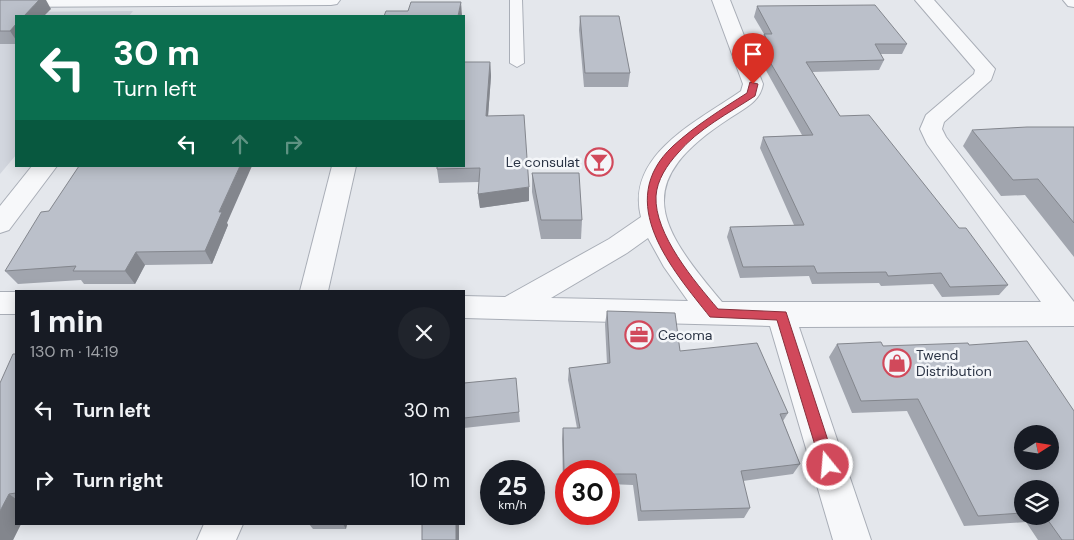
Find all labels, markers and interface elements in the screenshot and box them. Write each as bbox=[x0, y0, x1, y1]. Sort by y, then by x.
text: 30 m bbox=[113, 30, 200, 76]
pin bbox=[732, 33, 774, 84]
icon: left bbox=[30, 35, 95, 100]
icon: arrive bbox=[739, 40, 767, 68]
text: Turn left bbox=[113, 74, 197, 103]
icon: left bbox=[173, 130, 201, 158]
icon: ahead bbox=[226, 130, 254, 158]
icon: right bbox=[279, 130, 307, 158]
bar icon: Le consulat bbox=[584, 147, 614, 177]
place label: Le consulat bbox=[506, 153, 580, 171]
text: 1 min bbox=[30, 302, 103, 341]
button: close bbox=[398, 307, 450, 359]
office icon: Cecoma bbox=[624, 320, 654, 350]
place label: Cecoma bbox=[658, 326, 712, 344]
text: 130 m · 14:19 bbox=[30, 341, 119, 362]
place label: Twend Distribution bbox=[916, 346, 992, 380]
shop icon: Twend Distribution bbox=[882, 348, 912, 378]
icon: left bbox=[30, 396, 58, 424]
text: Turn left bbox=[73, 398, 151, 423]
text: 30 m bbox=[404, 398, 450, 423]
north arrow bbox=[1014, 425, 1059, 470]
map controls bbox=[1014, 425, 1059, 525]
position arrow bbox=[801, 438, 853, 490]
speed limit sign: 30 bbox=[555, 460, 620, 525]
icon: right bbox=[30, 466, 58, 494]
text: Turn right bbox=[73, 468, 163, 493]
text: 10 m bbox=[409, 468, 450, 493]
text: 25 bbox=[498, 470, 527, 503]
button: layers bbox=[1014, 480, 1059, 525]
text: km/h bbox=[498, 497, 527, 513]

